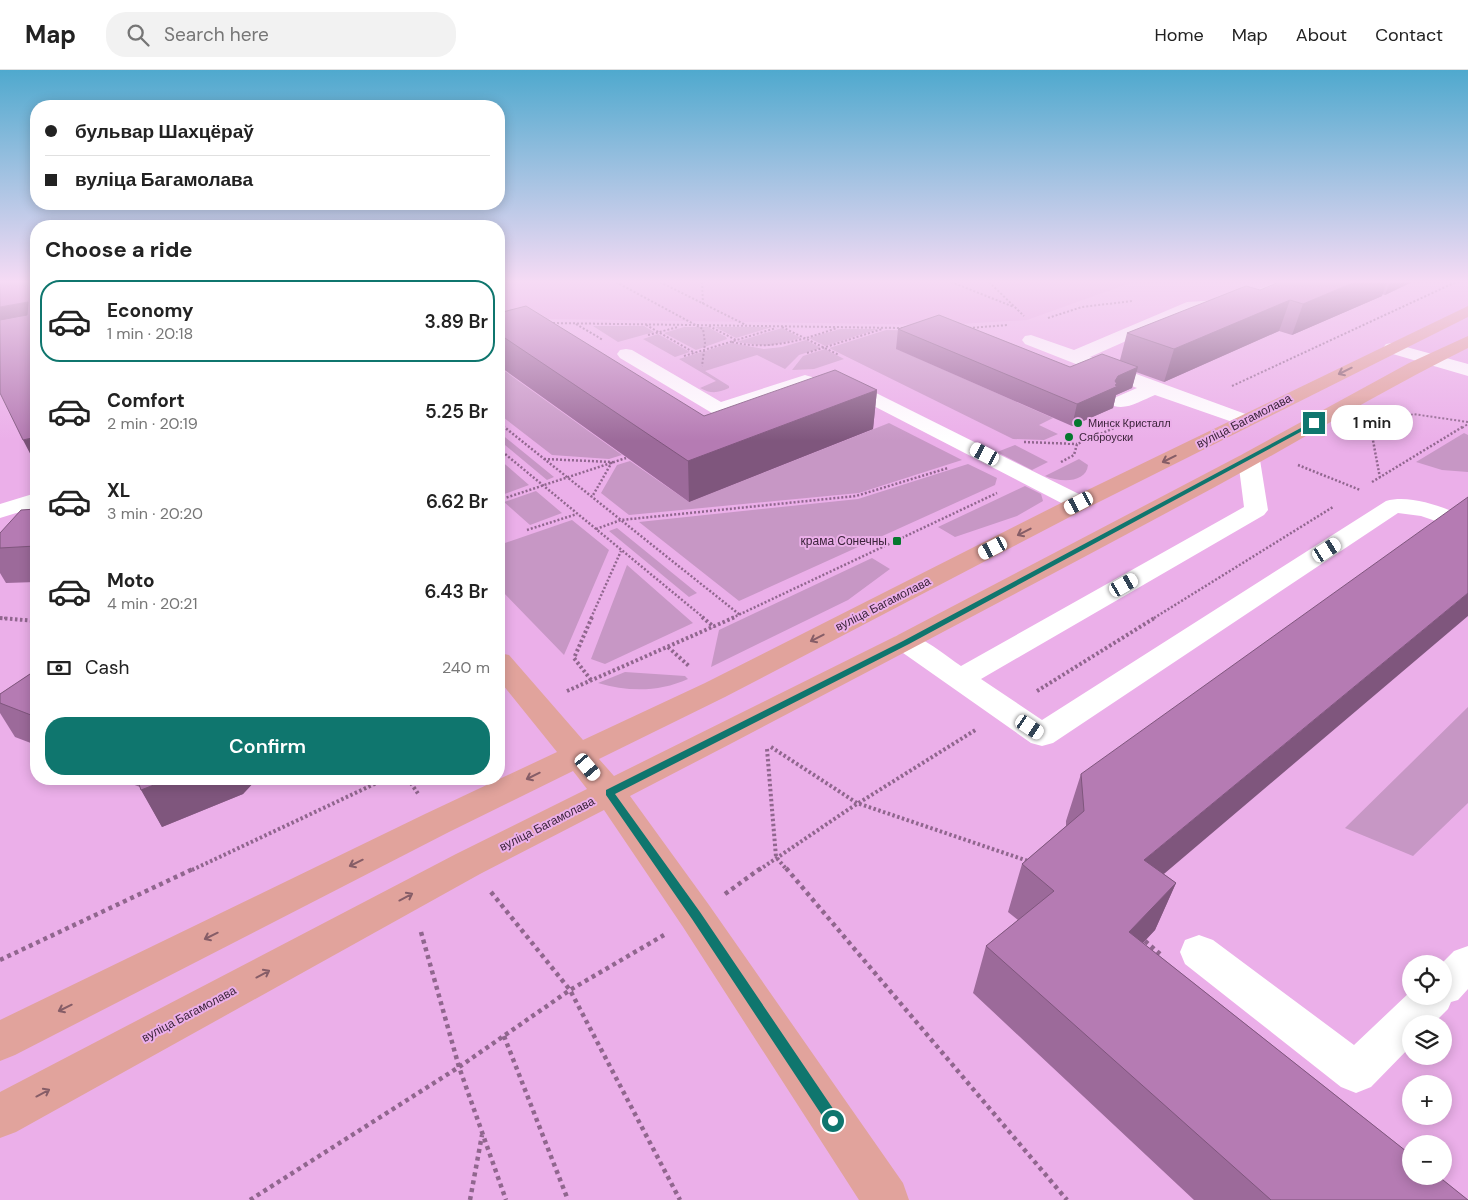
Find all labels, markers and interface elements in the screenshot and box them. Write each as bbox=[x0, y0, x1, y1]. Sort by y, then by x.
search box bbox=[106, 12, 456, 57]
text: Map bbox=[25, 19, 76, 50]
icon: search bbox=[124, 21, 152, 49]
text: Search here bbox=[164, 22, 269, 47]
text: Home bbox=[1154, 23, 1204, 47]
text: Map bbox=[1232, 23, 1268, 47]
text: About bbox=[1296, 23, 1347, 47]
text: Contact bbox=[1375, 23, 1443, 47]
text: бульвар Шахцёраў bbox=[75, 119, 254, 144]
text: вуліца Багамолава bbox=[75, 167, 253, 192]
text: Choose a ride bbox=[45, 235, 193, 264]
text: Economy bbox=[107, 298, 194, 323]
icon: car bbox=[47, 299, 92, 344]
text: 3.89 Br bbox=[425, 309, 488, 334]
text: 1 min · 20:18 bbox=[107, 323, 193, 344]
one-way arrow bbox=[1338, 366, 1353, 376]
text: Comfort bbox=[107, 388, 185, 413]
icon: car bbox=[47, 389, 92, 434]
street label: вуліца Багамолава bbox=[1194, 390, 1295, 452]
text: 5.25 Br bbox=[425, 399, 488, 424]
callout: 1 min bbox=[1332, 406, 1414, 440]
route end bbox=[1303, 412, 1325, 434]
text: 1 min bbox=[1353, 412, 1391, 433]
text: 2 min · 20:19 bbox=[107, 413, 198, 434]
place label: Минск Кристалл bbox=[1088, 416, 1171, 430]
marker: Минск Кристалл bbox=[1072, 417, 1084, 429]
place label: Сяброуски bbox=[1079, 430, 1133, 444]
marker: Сяброуски bbox=[1063, 431, 1075, 443]
car bbox=[968, 441, 1001, 467]
one-way arrow bbox=[1162, 455, 1177, 464]
text: XL bbox=[107, 478, 130, 503]
icon: car bbox=[47, 479, 92, 524]
text: 6.62 Br bbox=[426, 489, 488, 514]
car bbox=[1062, 490, 1095, 516]
text: 3 min · 20:20 bbox=[107, 503, 203, 524]
one-way arrow bbox=[1016, 527, 1031, 537]
place label: крама Сонечны bbox=[801, 533, 887, 549]
marker: крама Сонечны bbox=[891, 535, 903, 547]
car bbox=[976, 535, 1009, 561]
car bbox=[1310, 536, 1343, 564]
text: Moto bbox=[107, 568, 155, 593]
icon: car bbox=[47, 569, 92, 614]
car bbox=[1107, 571, 1140, 599]
street label: вуліца Багамолава bbox=[833, 573, 934, 635]
text: 6.43 Br bbox=[425, 579, 488, 604]
text: 4 min · 20:21 bbox=[107, 593, 197, 614]
one-way arrow bbox=[810, 634, 825, 643]
icon: cash bbox=[45, 654, 73, 682]
text: Cash bbox=[85, 655, 129, 680]
text: 240 m bbox=[442, 657, 490, 678]
car bbox=[1013, 712, 1046, 742]
button: Confirm bbox=[45, 717, 490, 775]
car bbox=[572, 751, 603, 783]
one-way arrow bbox=[526, 772, 541, 781]
street label: вуліца Багамолава bbox=[497, 793, 598, 855]
one-way arrow bbox=[349, 859, 364, 868]
one-way arrow bbox=[399, 892, 414, 902]
one-way arrow bbox=[203, 931, 218, 941]
map controls bbox=[1402, 955, 1452, 1185]
button: locate bbox=[1402, 955, 1452, 1005]
one-way arrow bbox=[255, 969, 270, 978]
street label: вуліца Багамолава bbox=[139, 982, 239, 1046]
one-way arrow bbox=[58, 1004, 73, 1013]
button: layers bbox=[1402, 1015, 1452, 1065]
button: + bbox=[1402, 1075, 1452, 1125]
one-way arrow bbox=[35, 1087, 50, 1097]
route start bbox=[822, 1110, 844, 1132]
button: − bbox=[1402, 1135, 1452, 1185]

